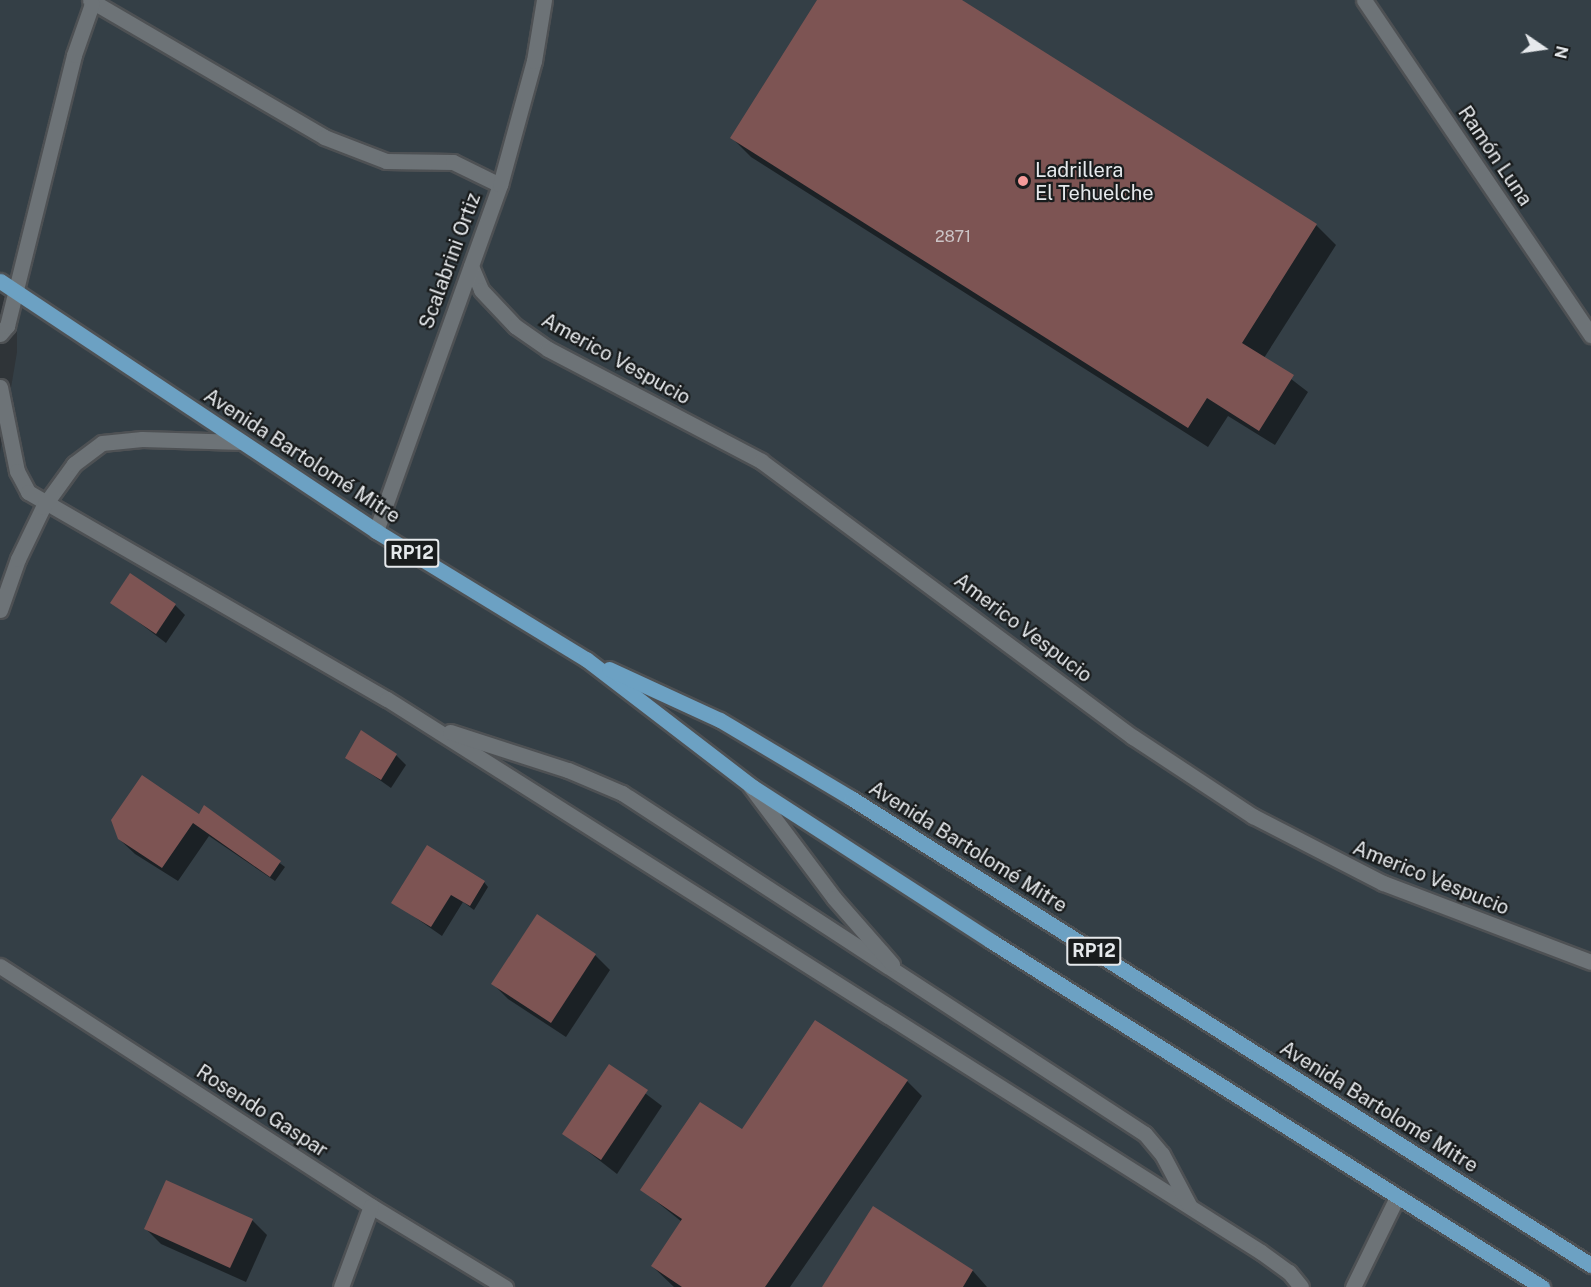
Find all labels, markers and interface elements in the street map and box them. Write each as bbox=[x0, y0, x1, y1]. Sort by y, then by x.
north arrow bbox=[1513, 18, 1573, 78]
text: N bbox=[1550, 44, 1572, 60]
street label: Ramón Luna bbox=[1453, 101, 1537, 211]
place label: Ladrillera El Tehuelche bbox=[1035, 158, 1154, 205]
marker: Ladrillera El Tehuelche bbox=[1016, 174, 1030, 188]
street label: Scalabrini Ortiz bbox=[414, 190, 486, 332]
house number: 2871 bbox=[935, 227, 971, 247]
street label: Americo Vespucio bbox=[537, 308, 695, 410]
street label: Avenida Bartolomé Mitre bbox=[199, 384, 405, 528]
road number: RP12 bbox=[384, 538, 440, 568]
street label: Americo Vespucio bbox=[949, 568, 1097, 688]
street label: Avenida Bartolomé Mitre bbox=[864, 776, 1072, 918]
street label: Americo Vespucio bbox=[1349, 836, 1513, 920]
road number: RP12 bbox=[1066, 936, 1122, 966]
street label: Avenida Bartolomé Mitre bbox=[1275, 1036, 1483, 1178]
street label: Rosendo Gaspar bbox=[192, 1060, 332, 1162]

